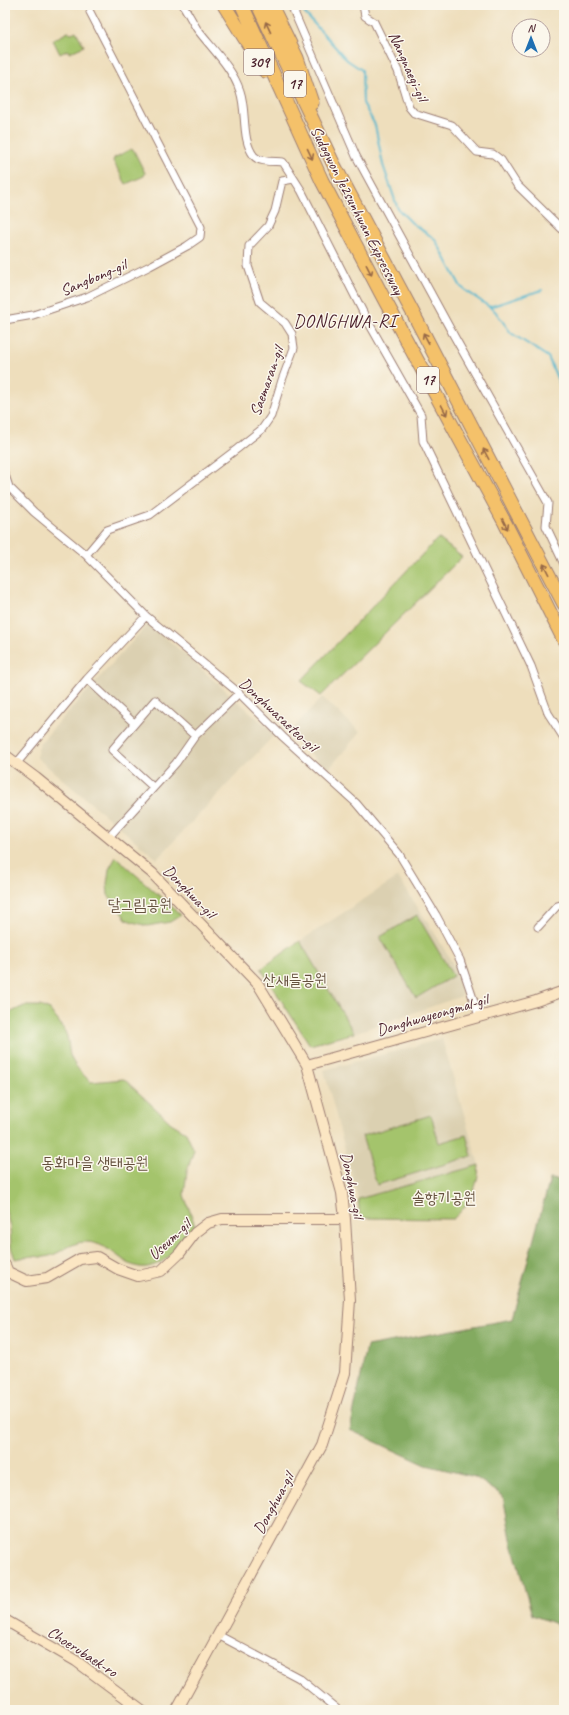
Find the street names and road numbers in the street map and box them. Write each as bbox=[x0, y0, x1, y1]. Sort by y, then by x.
street label: Nangnaegi-gil bbox=[384, 29, 434, 107]
road number: 309 bbox=[244, 49, 274, 75]
road number: 17 bbox=[284, 71, 306, 97]
street label: Sudogwon Je2sunhwan Expressway bbox=[306, 123, 409, 300]
street label: Sangbong-gil bbox=[57, 254, 132, 301]
street label: Saemaran-gil bbox=[245, 341, 290, 419]
road number: 17 bbox=[417, 367, 439, 393]
street label: Donghwasaeteo-gil bbox=[235, 673, 324, 758]
street label: Donghwa-gil bbox=[159, 861, 222, 925]
street label: Donghwayeongmal-gil bbox=[374, 989, 493, 1040]
street label: Donghwa-gil bbox=[336, 1151, 369, 1223]
street label: Useum-gil bbox=[144, 1213, 198, 1264]
street label: Donghwa-gil bbox=[249, 1467, 300, 1537]
street label: Choerubaek-ro bbox=[44, 1622, 122, 1683]

